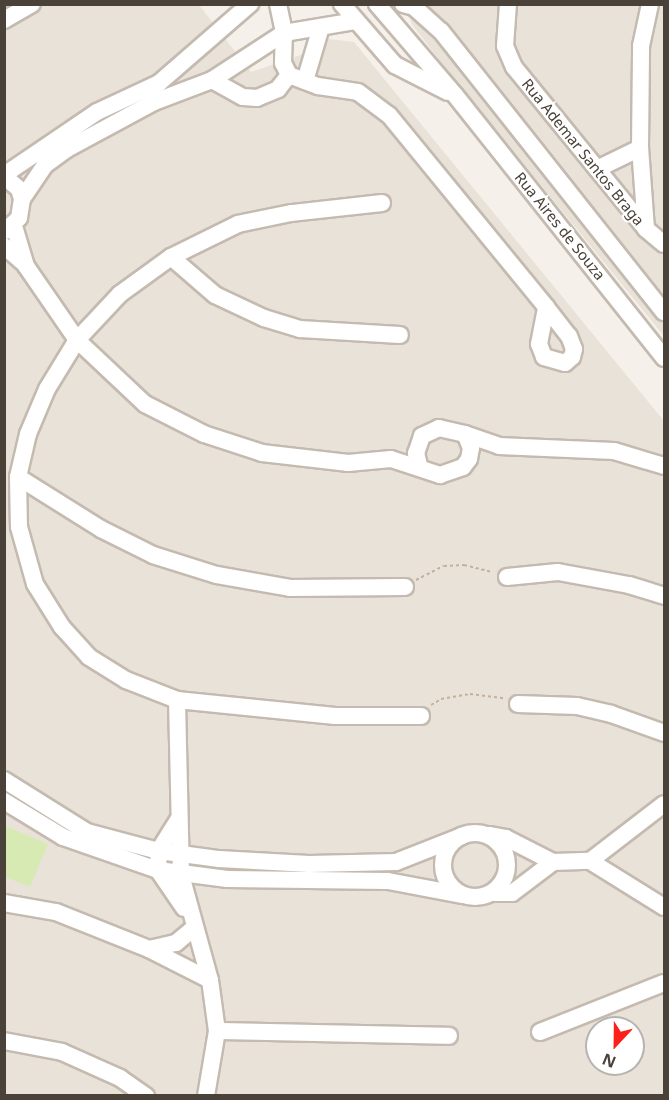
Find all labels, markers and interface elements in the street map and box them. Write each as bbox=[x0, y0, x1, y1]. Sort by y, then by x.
street label: Rua Ademar Santos Braga bbox=[518, 75, 648, 229]
street label: Rua Aires de Souza bbox=[511, 168, 609, 284]
north arrow bbox=[585, 1016, 645, 1076]
text: N bbox=[599, 1048, 619, 1073]

